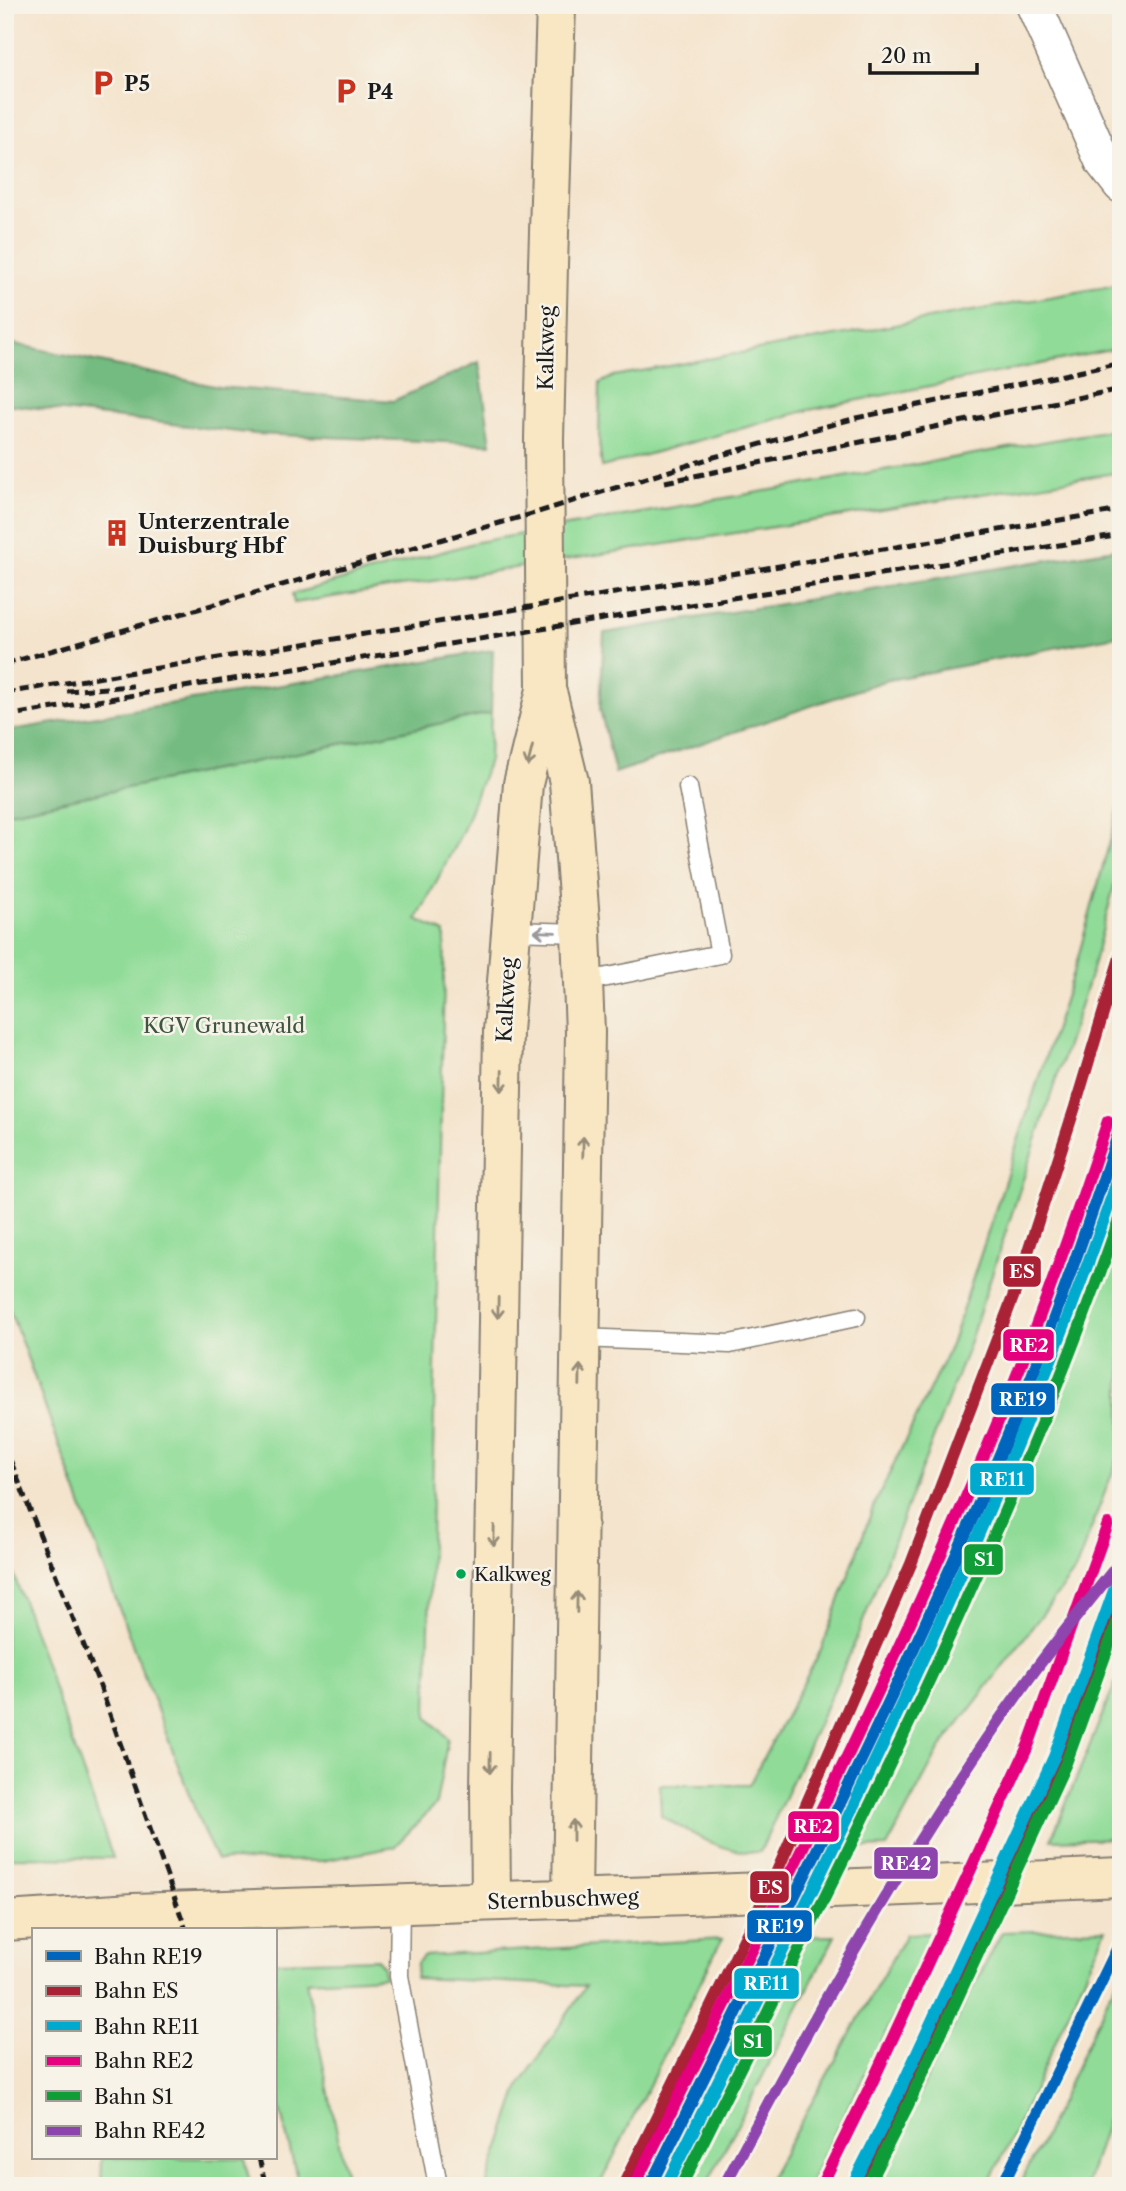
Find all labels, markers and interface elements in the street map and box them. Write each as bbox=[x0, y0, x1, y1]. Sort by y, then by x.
scale bar bbox=[870, 32, 977, 76]
text: 20 m bbox=[881, 43, 932, 68]
parking icon: P5 bbox=[88, 68, 118, 98]
place label: P5 bbox=[124, 71, 150, 96]
parking icon: P4 bbox=[331, 76, 361, 106]
place label: P4 bbox=[367, 79, 394, 104]
street label: Kalkweg bbox=[533, 304, 559, 391]
place label: Unterzentrale Duisburg Hbf bbox=[138, 509, 289, 558]
building icon: Unterzentrale Duisburg Hbf bbox=[102, 518, 132, 548]
one-way arrow bbox=[523, 744, 536, 767]
one-way arrow bbox=[534, 926, 557, 939]
street label: Kalkweg bbox=[491, 956, 521, 1043]
park label: KGV Grunewald bbox=[143, 1013, 305, 1038]
one-way arrow bbox=[495, 1069, 509, 1092]
one-way arrow bbox=[577, 1136, 590, 1159]
line badge: ES bbox=[1002, 1255, 1042, 1288]
text: ES bbox=[1009, 1260, 1035, 1283]
one-way arrow bbox=[491, 1297, 505, 1320]
line badge: RE2 bbox=[1002, 1328, 1055, 1362]
text: RE2 bbox=[1009, 1334, 1049, 1357]
one-way arrow bbox=[573, 1363, 587, 1386]
line badge: RE19 bbox=[990, 1382, 1056, 1416]
text: RE19 bbox=[999, 1388, 1047, 1411]
line badge: RE11 bbox=[969, 1462, 1035, 1496]
text: RE11 bbox=[979, 1468, 1025, 1491]
one-way arrow bbox=[488, 1524, 501, 1547]
line badge: S1 bbox=[963, 1543, 1004, 1576]
text: S1 bbox=[974, 1548, 995, 1571]
place label: Kalkweg bbox=[474, 1563, 552, 1586]
marker: Kalkweg bbox=[454, 1567, 468, 1581]
one-way arrow bbox=[570, 1591, 583, 1614]
one-way arrow bbox=[483, 1751, 497, 1774]
line badge: RE2 bbox=[787, 1810, 840, 1843]
text: RE2 bbox=[793, 1815, 833, 1838]
one-way arrow bbox=[566, 1818, 580, 1841]
line badge: RE42 bbox=[873, 1846, 939, 1880]
text: RE42 bbox=[881, 1852, 931, 1875]
line badge: ES bbox=[749, 1870, 790, 1904]
text: ES bbox=[757, 1876, 783, 1899]
street label: Sternbuschweg bbox=[487, 1884, 640, 1914]
line badge: RE19 bbox=[746, 1909, 813, 1943]
text: RE19 bbox=[756, 1915, 804, 1938]
legend bbox=[32, 1928, 276, 2160]
text: Bahn RE19 bbox=[94, 1944, 203, 1969]
line badge: RE11 bbox=[733, 1967, 800, 2000]
text: RE11 bbox=[743, 1972, 789, 1995]
text: Bahn ES bbox=[94, 1978, 179, 2003]
text: Bahn RE11 bbox=[94, 2014, 199, 2039]
line badge: S1 bbox=[733, 2024, 773, 2058]
text: S1 bbox=[743, 2030, 764, 2053]
text: Bahn RE2 bbox=[94, 2048, 194, 2073]
text: Bahn S1 bbox=[94, 2084, 173, 2109]
text: Bahn RE42 bbox=[94, 2118, 206, 2143]

